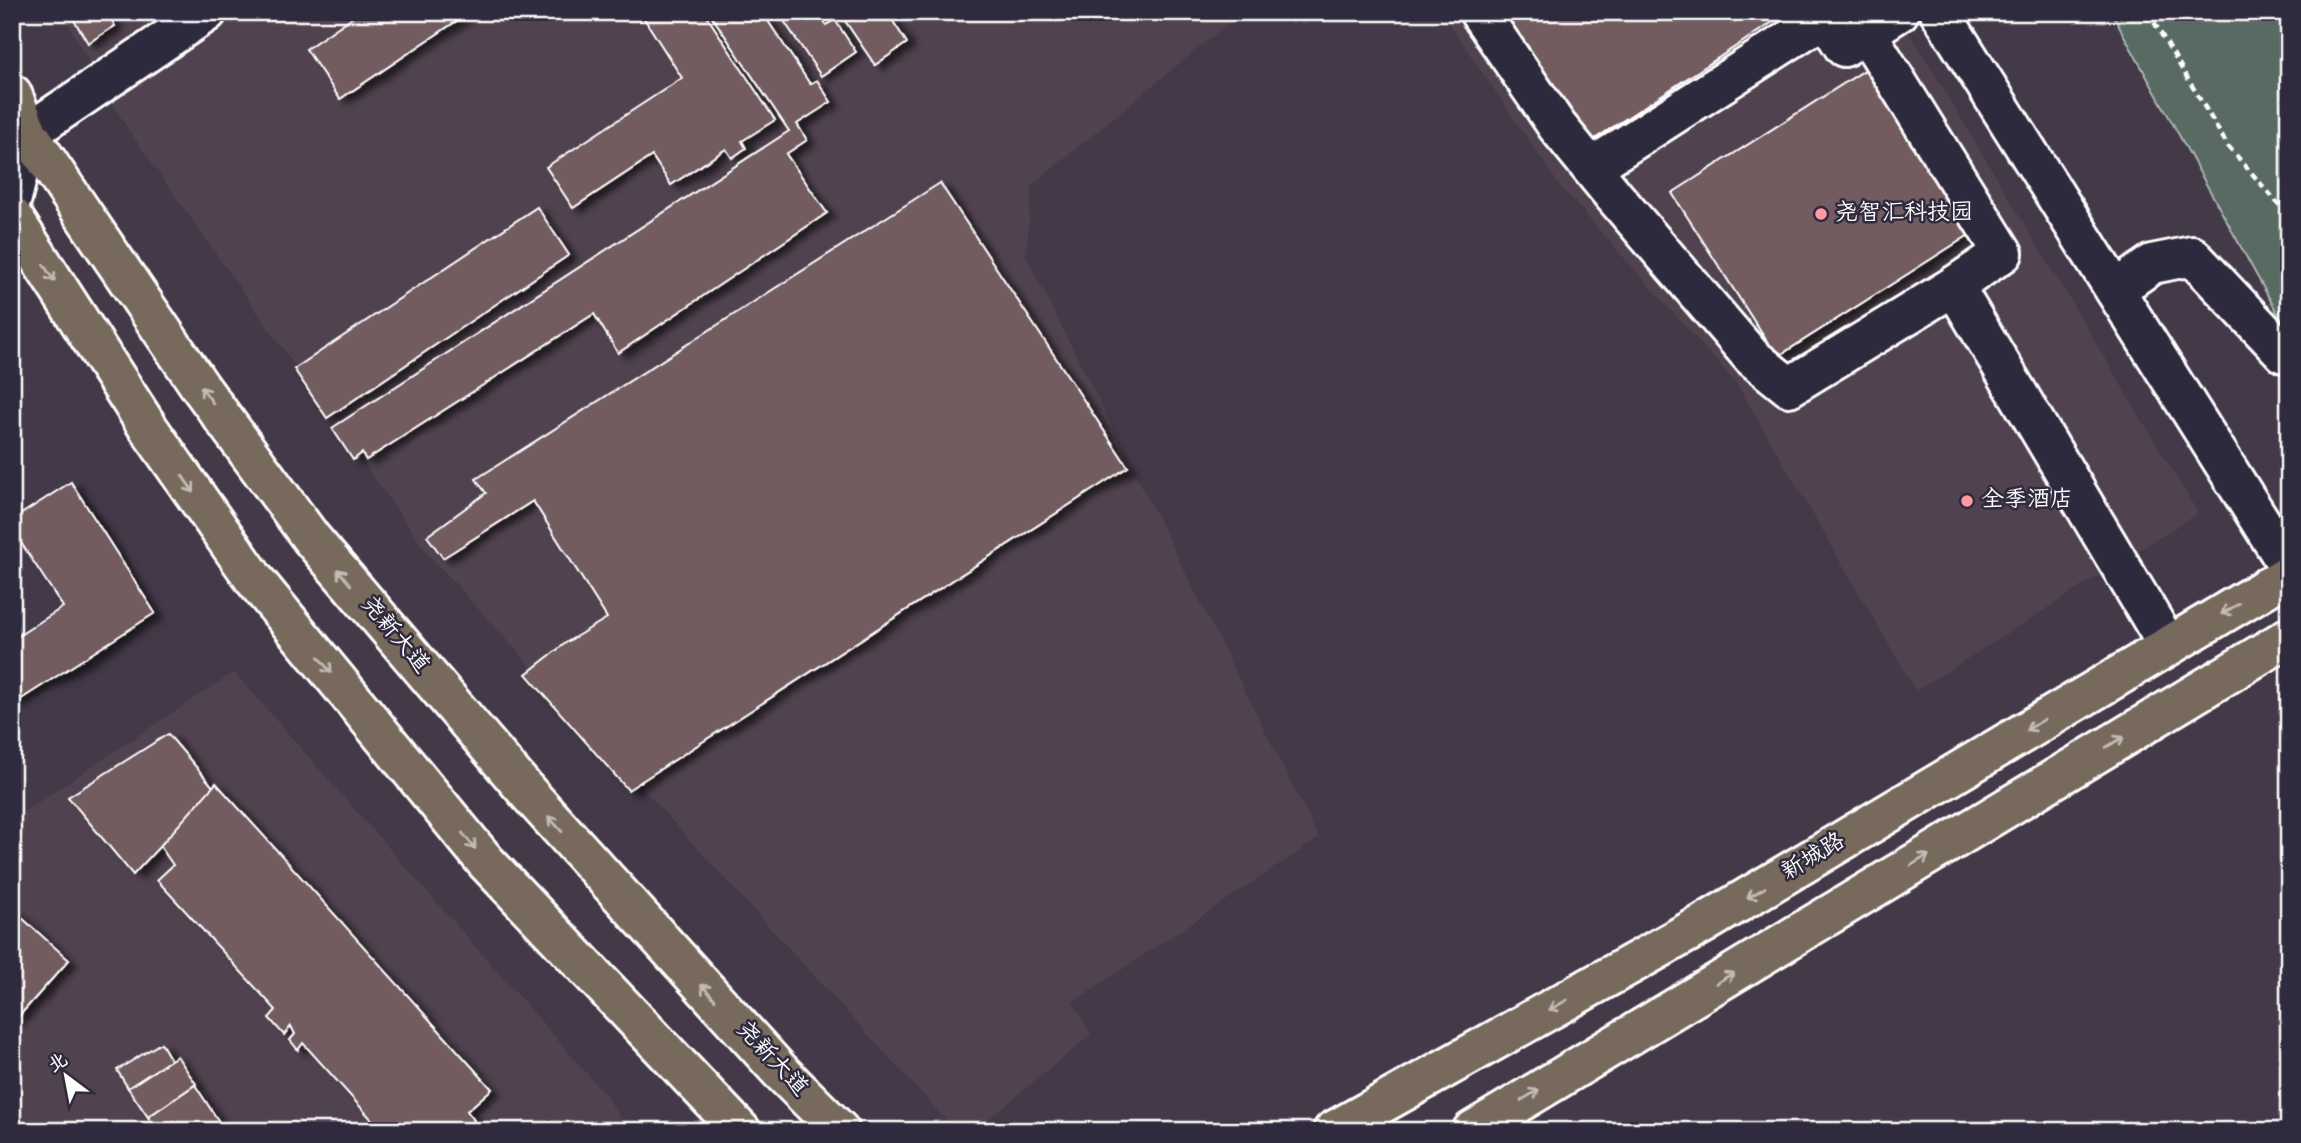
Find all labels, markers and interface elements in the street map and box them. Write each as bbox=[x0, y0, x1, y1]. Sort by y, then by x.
place label: 尧智汇科技园 bbox=[1835, 200, 1973, 228]
marker: 尧智汇科技园 bbox=[1813, 206, 1829, 222]
one-way arrow bbox=[43, 263, 57, 283]
one-way arrow bbox=[199, 386, 214, 405]
one-way arrow bbox=[181, 474, 195, 493]
place label: 全季酒店 bbox=[1981, 487, 2073, 515]
marker: 全季酒店 bbox=[1959, 493, 1975, 509]
one-way arrow bbox=[336, 568, 352, 586]
street label: 尧新大道 bbox=[354, 591, 435, 680]
one-way arrow bbox=[2221, 602, 2241, 616]
one-way arrow bbox=[317, 656, 332, 674]
one-way arrow bbox=[2025, 719, 2045, 733]
one-way arrow bbox=[2104, 735, 2124, 749]
one-way arrow bbox=[547, 816, 564, 833]
street label: 新城路 bbox=[1777, 828, 1851, 887]
one-way arrow bbox=[461, 832, 477, 850]
one-way arrow bbox=[1909, 853, 1929, 867]
one-way arrow bbox=[1746, 886, 1766, 900]
one-way arrow bbox=[1715, 970, 1735, 984]
one-way arrow bbox=[700, 984, 716, 1002]
one-way arrow bbox=[1548, 999, 1569, 1012]
street label: 尧新大道 bbox=[730, 1016, 813, 1103]
north arrow bbox=[32, 1042, 102, 1112]
text: 北 bbox=[45, 1050, 73, 1079]
one-way arrow bbox=[1520, 1088, 1540, 1102]

